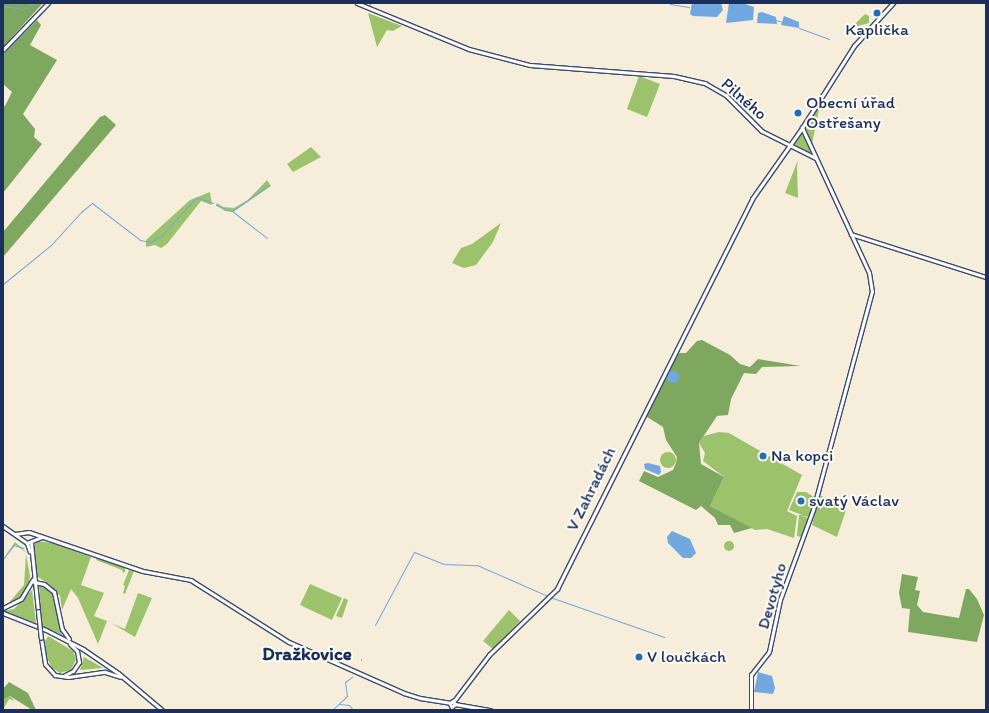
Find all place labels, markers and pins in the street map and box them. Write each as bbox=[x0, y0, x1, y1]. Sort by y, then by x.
marker: Kaplička bbox=[872, 8, 882, 18]
place label: Kaplička bbox=[845, 20, 909, 40]
place label: Obecní úřad Ostřešany bbox=[806, 93, 895, 133]
marker: Obecní úřad Ostřešany bbox=[793, 108, 803, 118]
place label: Na kopci bbox=[771, 446, 833, 466]
marker: Na kopci bbox=[758, 451, 768, 461]
place label: svatý Václav bbox=[809, 491, 899, 511]
marker: svatý Václav bbox=[796, 496, 806, 506]
place label: V loučkách bbox=[647, 647, 726, 667]
marker: V loučkách bbox=[634, 652, 644, 662]

